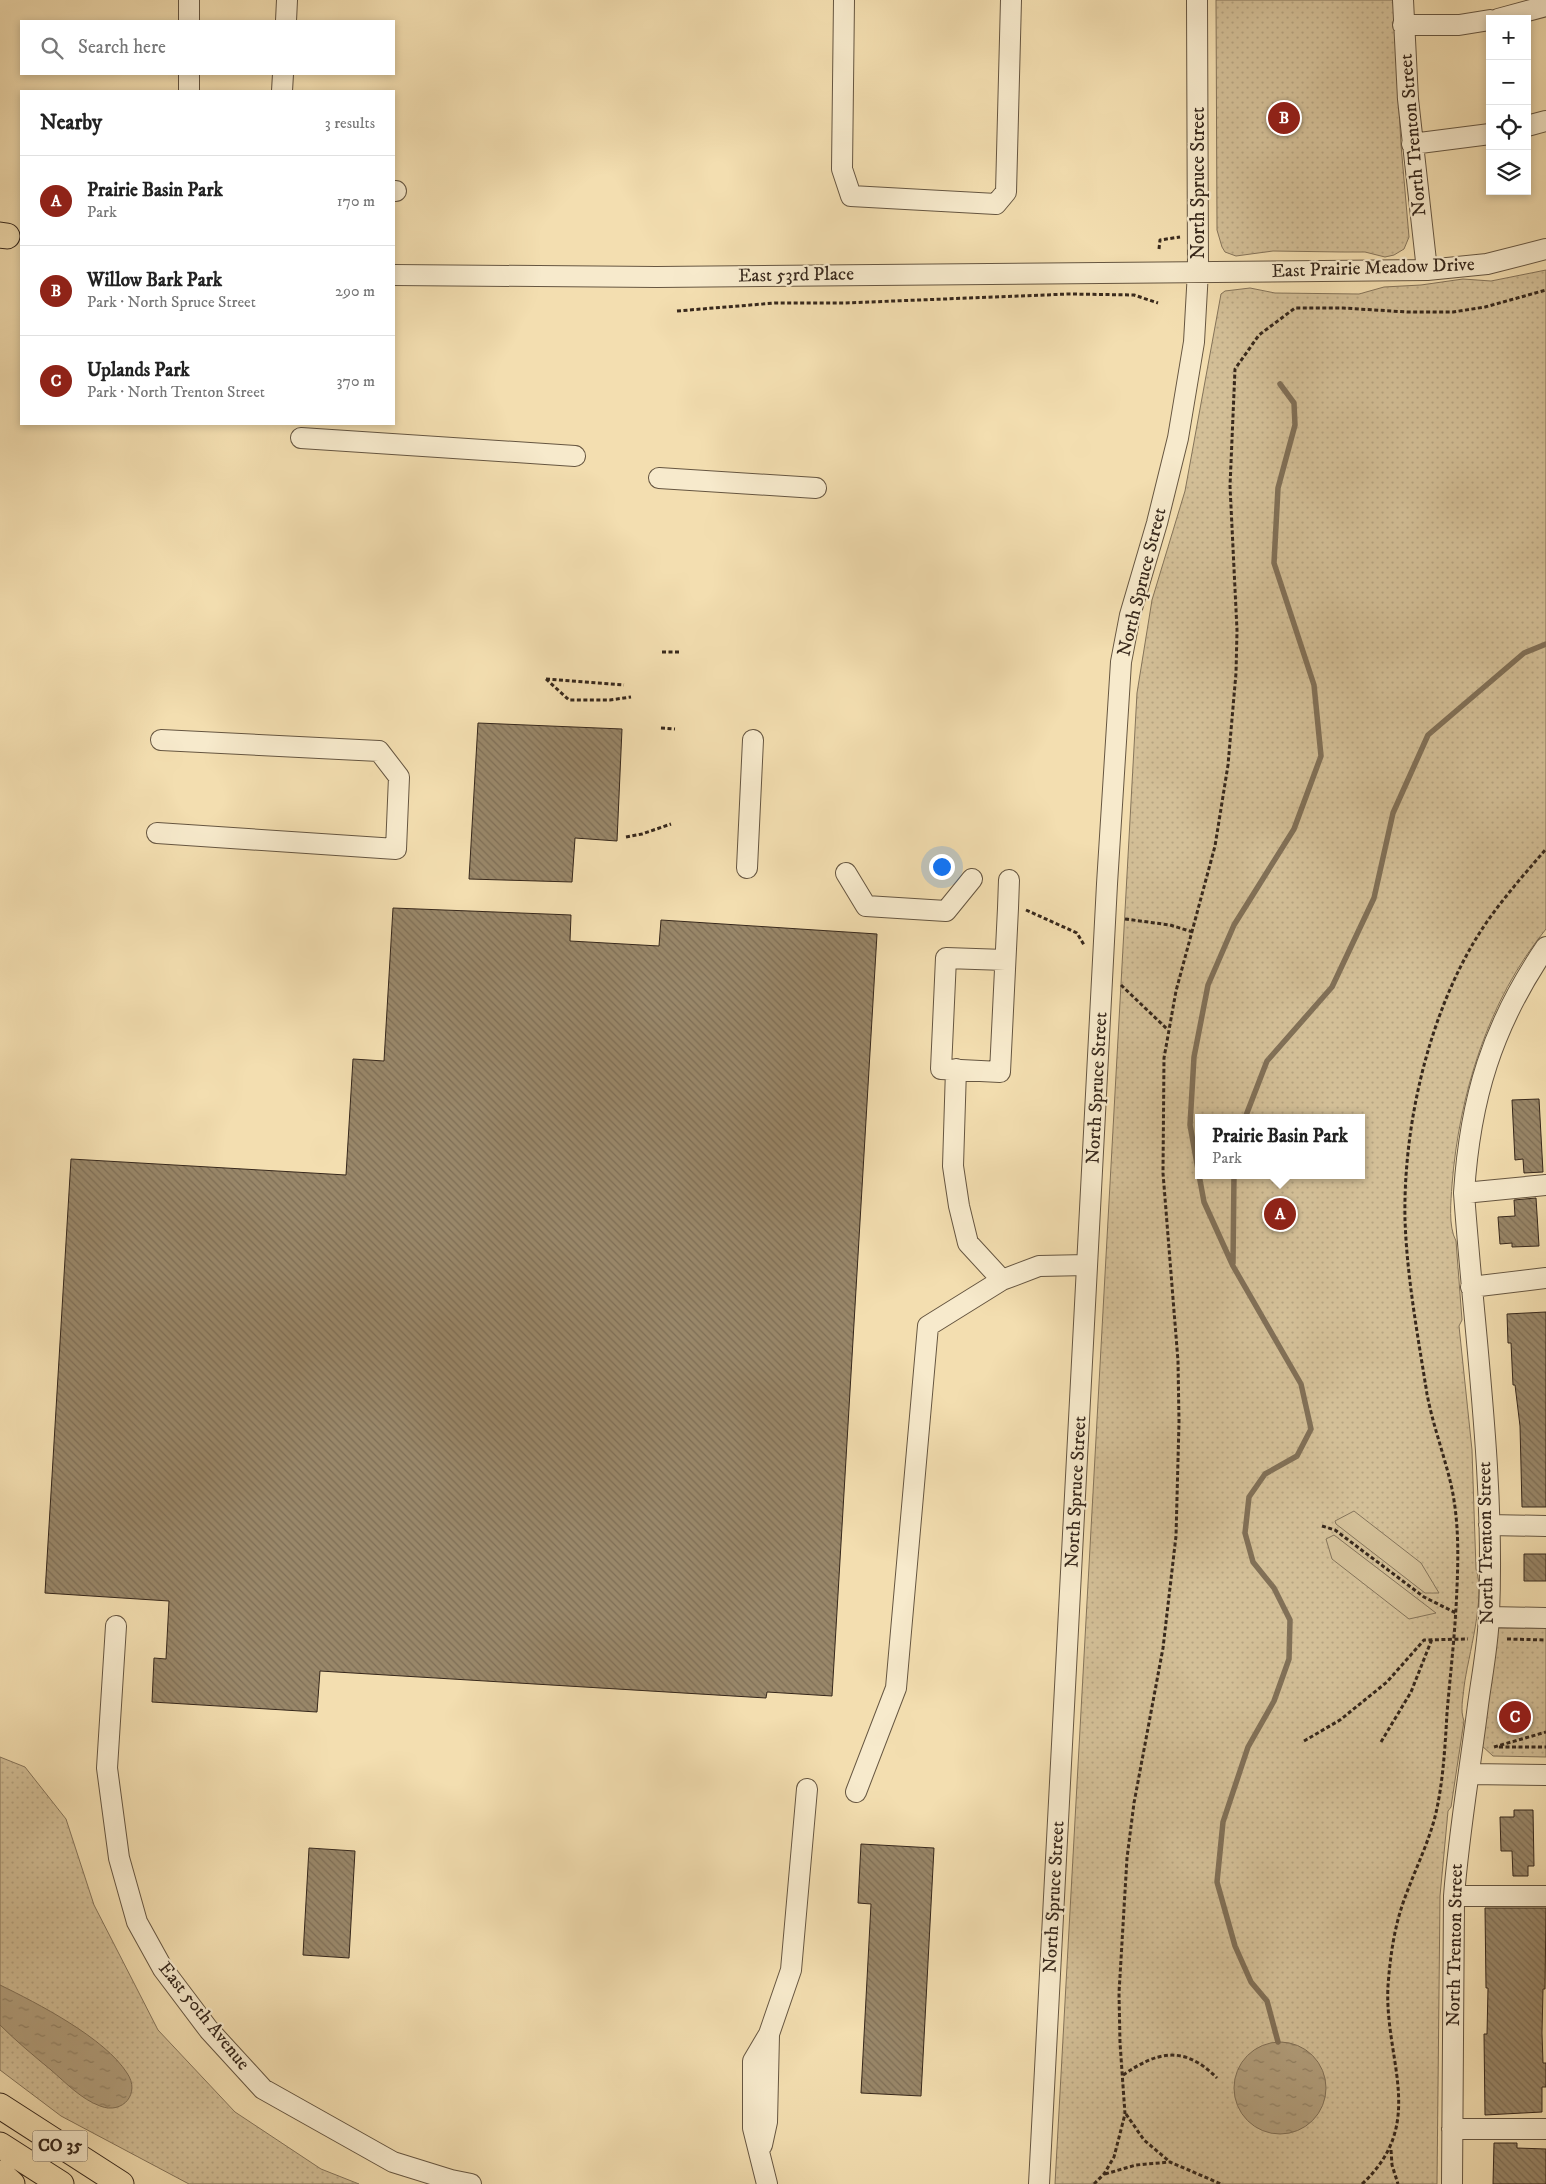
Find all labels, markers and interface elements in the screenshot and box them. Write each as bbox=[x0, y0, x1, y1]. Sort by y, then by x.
map controls bbox=[1486, 15, 1531, 195]
button: + bbox=[1486, 15, 1531, 60]
search box bbox=[20, 20, 395, 75]
icon: search bbox=[38, 34, 66, 62]
text: Search here bbox=[78, 36, 166, 59]
street label: North Trenton Street bbox=[1394, 53, 1432, 217]
button: − bbox=[1486, 60, 1531, 105]
pin: B bbox=[1268, 99, 1300, 137]
button: locate bbox=[1486, 105, 1531, 150]
street label: North Spruce Street bbox=[1187, 107, 1210, 259]
text: Nearby bbox=[40, 110, 102, 136]
text: 3 results bbox=[325, 113, 375, 133]
button: layers bbox=[1486, 150, 1531, 195]
text: Prairie Basin Park bbox=[87, 179, 223, 202]
text: A bbox=[51, 191, 61, 211]
text: 170 m bbox=[337, 191, 375, 211]
text: Park bbox=[87, 202, 117, 222]
street label: East Prairie Meadow Drive bbox=[1271, 253, 1475, 283]
street label: East 53rd Place bbox=[738, 262, 854, 288]
text: Willow Bark Park bbox=[87, 269, 222, 292]
text: B bbox=[51, 281, 61, 301]
text: 290 m bbox=[335, 281, 375, 301]
text: Park · North Spruce Street bbox=[87, 292, 256, 312]
text: Uplands Park bbox=[87, 359, 190, 382]
text: C bbox=[51, 371, 61, 391]
text: 370 m bbox=[337, 371, 375, 391]
text: Park · North Trenton Street bbox=[87, 382, 265, 402]
street label: North Spruce Street bbox=[1112, 505, 1172, 659]
your location bbox=[929, 854, 955, 880]
street label: North Spruce Street bbox=[1082, 1011, 1112, 1165]
popup bbox=[1195, 1114, 1365, 1179]
text: Prairie Basin Park bbox=[1212, 1125, 1348, 1148]
text: Park bbox=[1212, 1148, 1242, 1168]
pin: A bbox=[1264, 1195, 1296, 1233]
street label: North Spruce Street bbox=[1061, 1415, 1091, 1569]
street label: North Trenton Street bbox=[1473, 1461, 1499, 1625]
pin: C bbox=[1499, 1698, 1531, 1736]
street label: North Spruce Street bbox=[1039, 1820, 1069, 1974]
street label: North Trenton Street bbox=[1442, 1863, 1468, 2027]
street label: East 50th Avenue bbox=[153, 1957, 255, 2075]
road number: CO 35 bbox=[32, 2130, 88, 2162]

